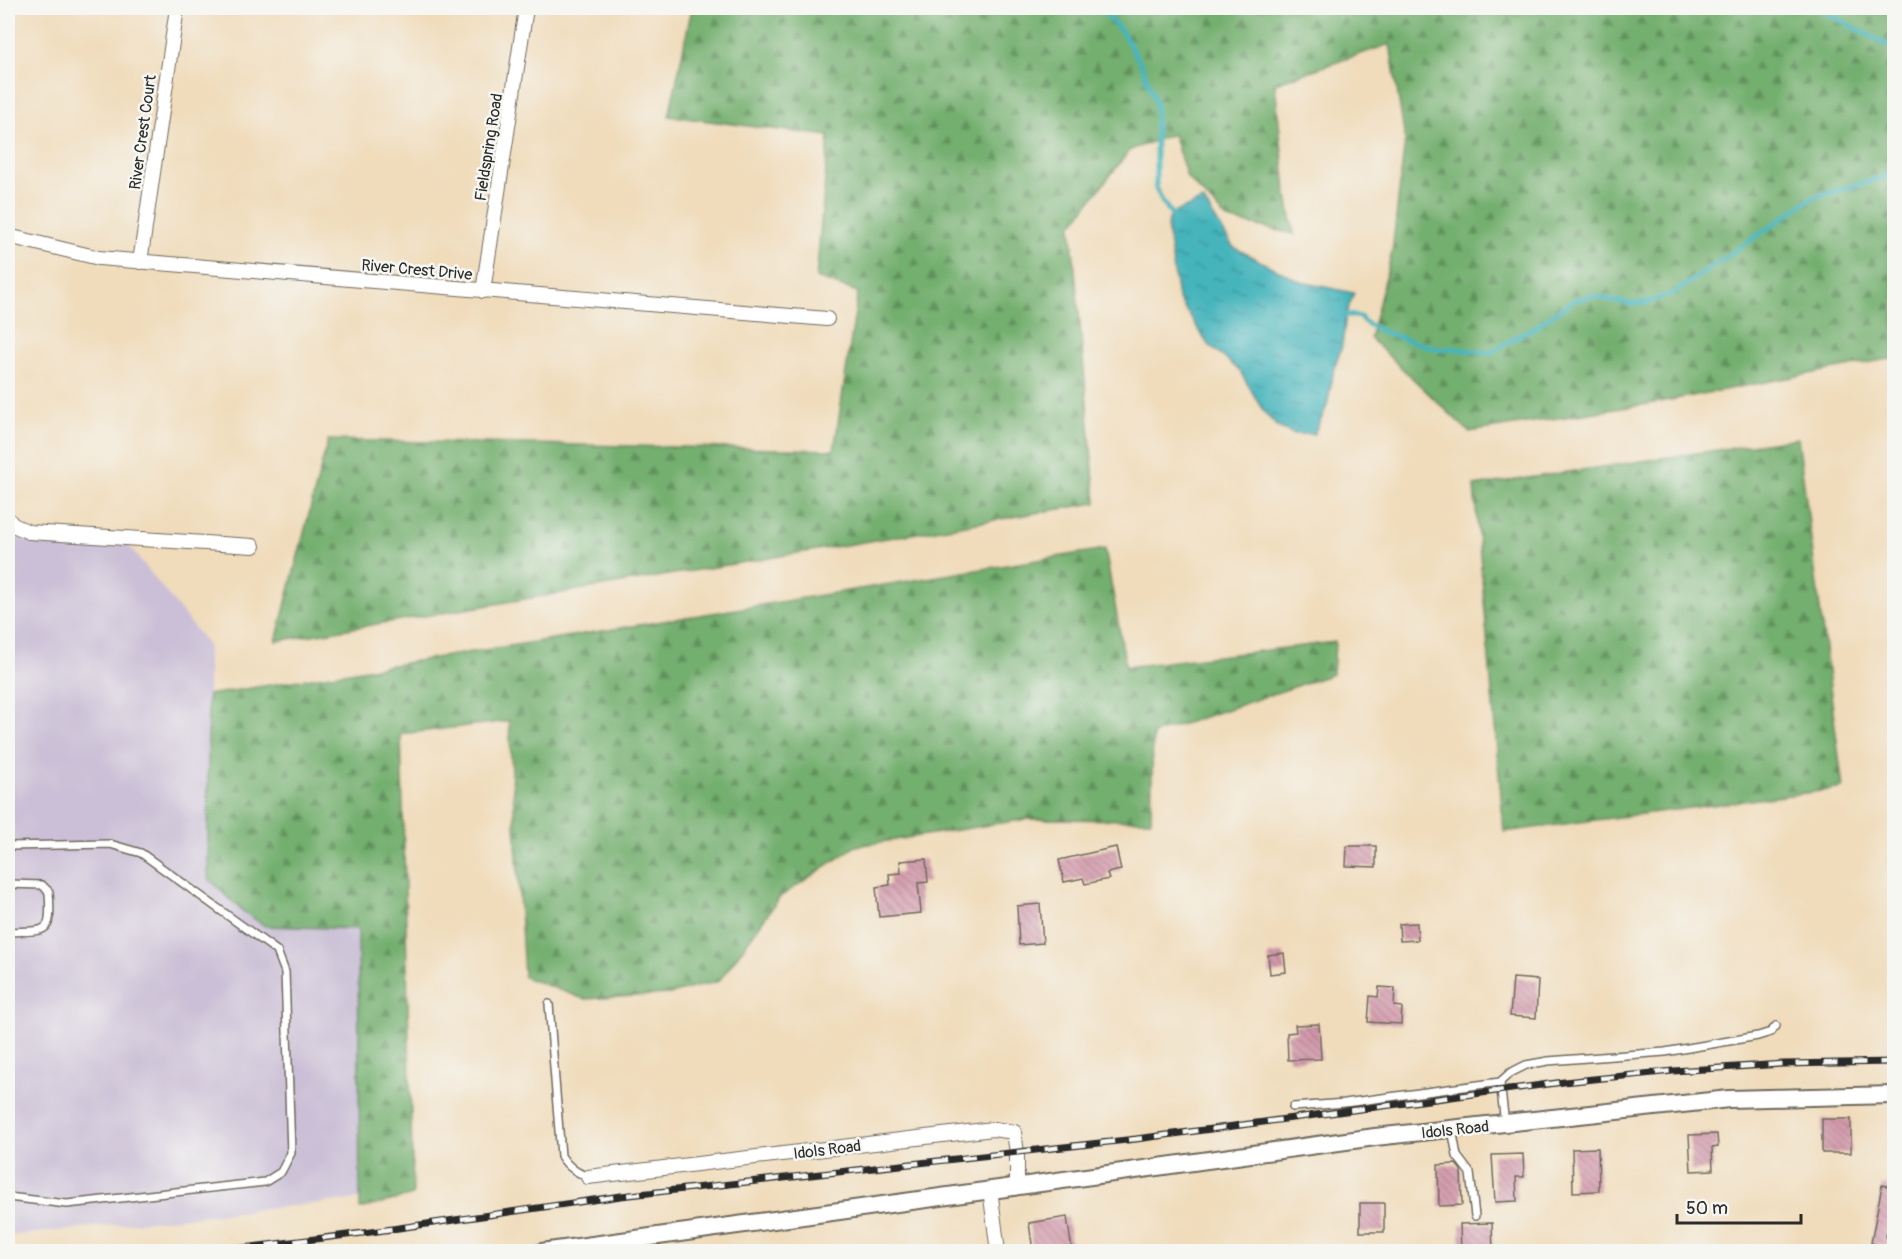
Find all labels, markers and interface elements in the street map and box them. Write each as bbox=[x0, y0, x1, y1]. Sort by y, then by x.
street label: River Crest Court bbox=[125, 73, 161, 191]
street label: Fieldspring Road bbox=[471, 92, 507, 202]
street label: River Crest Drive bbox=[361, 255, 473, 285]
street label: Idols Road bbox=[1420, 1116, 1490, 1144]
street label: Idols Road bbox=[792, 1136, 862, 1164]
scale bar bbox=[1677, 1187, 1802, 1225]
text: 50 m bbox=[1686, 1197, 1728, 1220]

